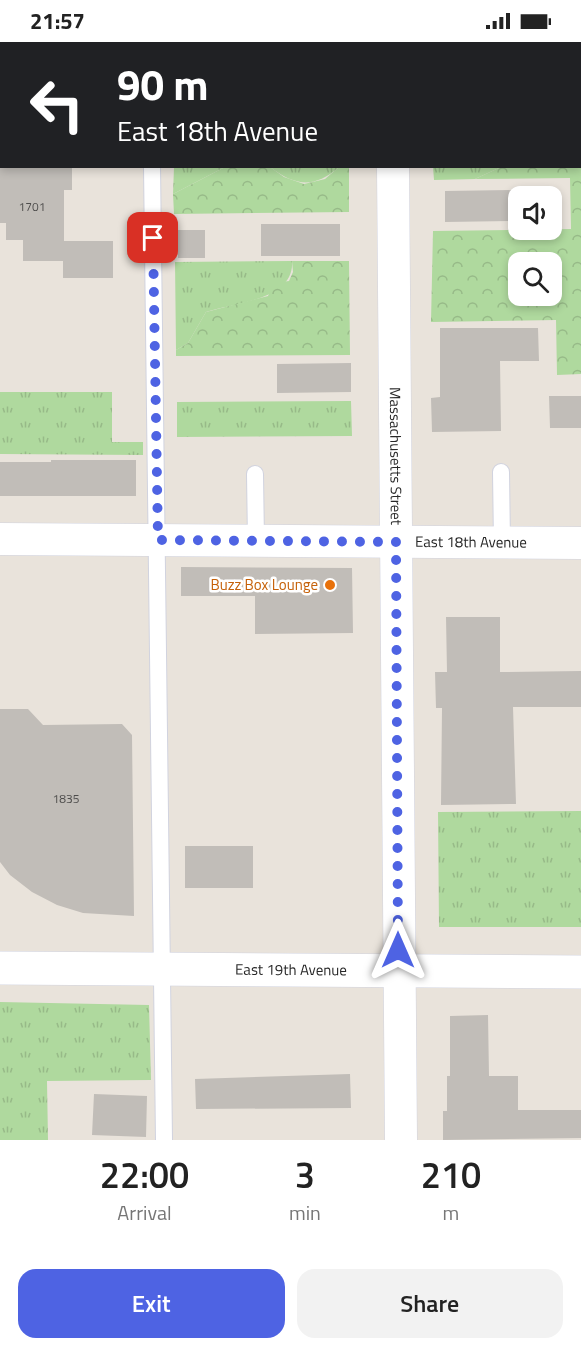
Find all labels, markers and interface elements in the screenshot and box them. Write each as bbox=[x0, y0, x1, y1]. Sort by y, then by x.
text: 21:57 bbox=[30, 4, 85, 38]
text: 90 m bbox=[117, 52, 209, 116]
icon: left bbox=[18, 66, 96, 144]
text: East 18th Avenue bbox=[117, 110, 318, 151]
map controls bbox=[508, 186, 562, 306]
button: sound bbox=[508, 186, 562, 240]
house number: 1701 bbox=[19, 197, 45, 216]
pin bbox=[127, 212, 178, 263]
icon: arrive bbox=[136, 221, 169, 254]
button: search bbox=[508, 252, 562, 306]
street label: Massachusetts Street bbox=[384, 387, 408, 526]
street label: East 18th Avenue bbox=[415, 530, 527, 554]
place label: Buzz Box Lounge bbox=[210, 573, 318, 596]
marker: Buzz Box Lounge bbox=[323, 578, 337, 592]
house number: 1835 bbox=[53, 789, 80, 808]
position arrow bbox=[366, 918, 430, 982]
street label: East 19th Avenue bbox=[235, 958, 347, 981]
text: 22:00 bbox=[100, 1147, 189, 1202]
text: 3 bbox=[295, 1147, 315, 1202]
text: 210 bbox=[421, 1147, 481, 1202]
text: Arrival bbox=[117, 1197, 172, 1228]
text: min bbox=[289, 1197, 321, 1228]
text: m bbox=[443, 1197, 459, 1228]
button: Exit bbox=[18, 1269, 285, 1338]
button: Share bbox=[297, 1269, 563, 1338]

